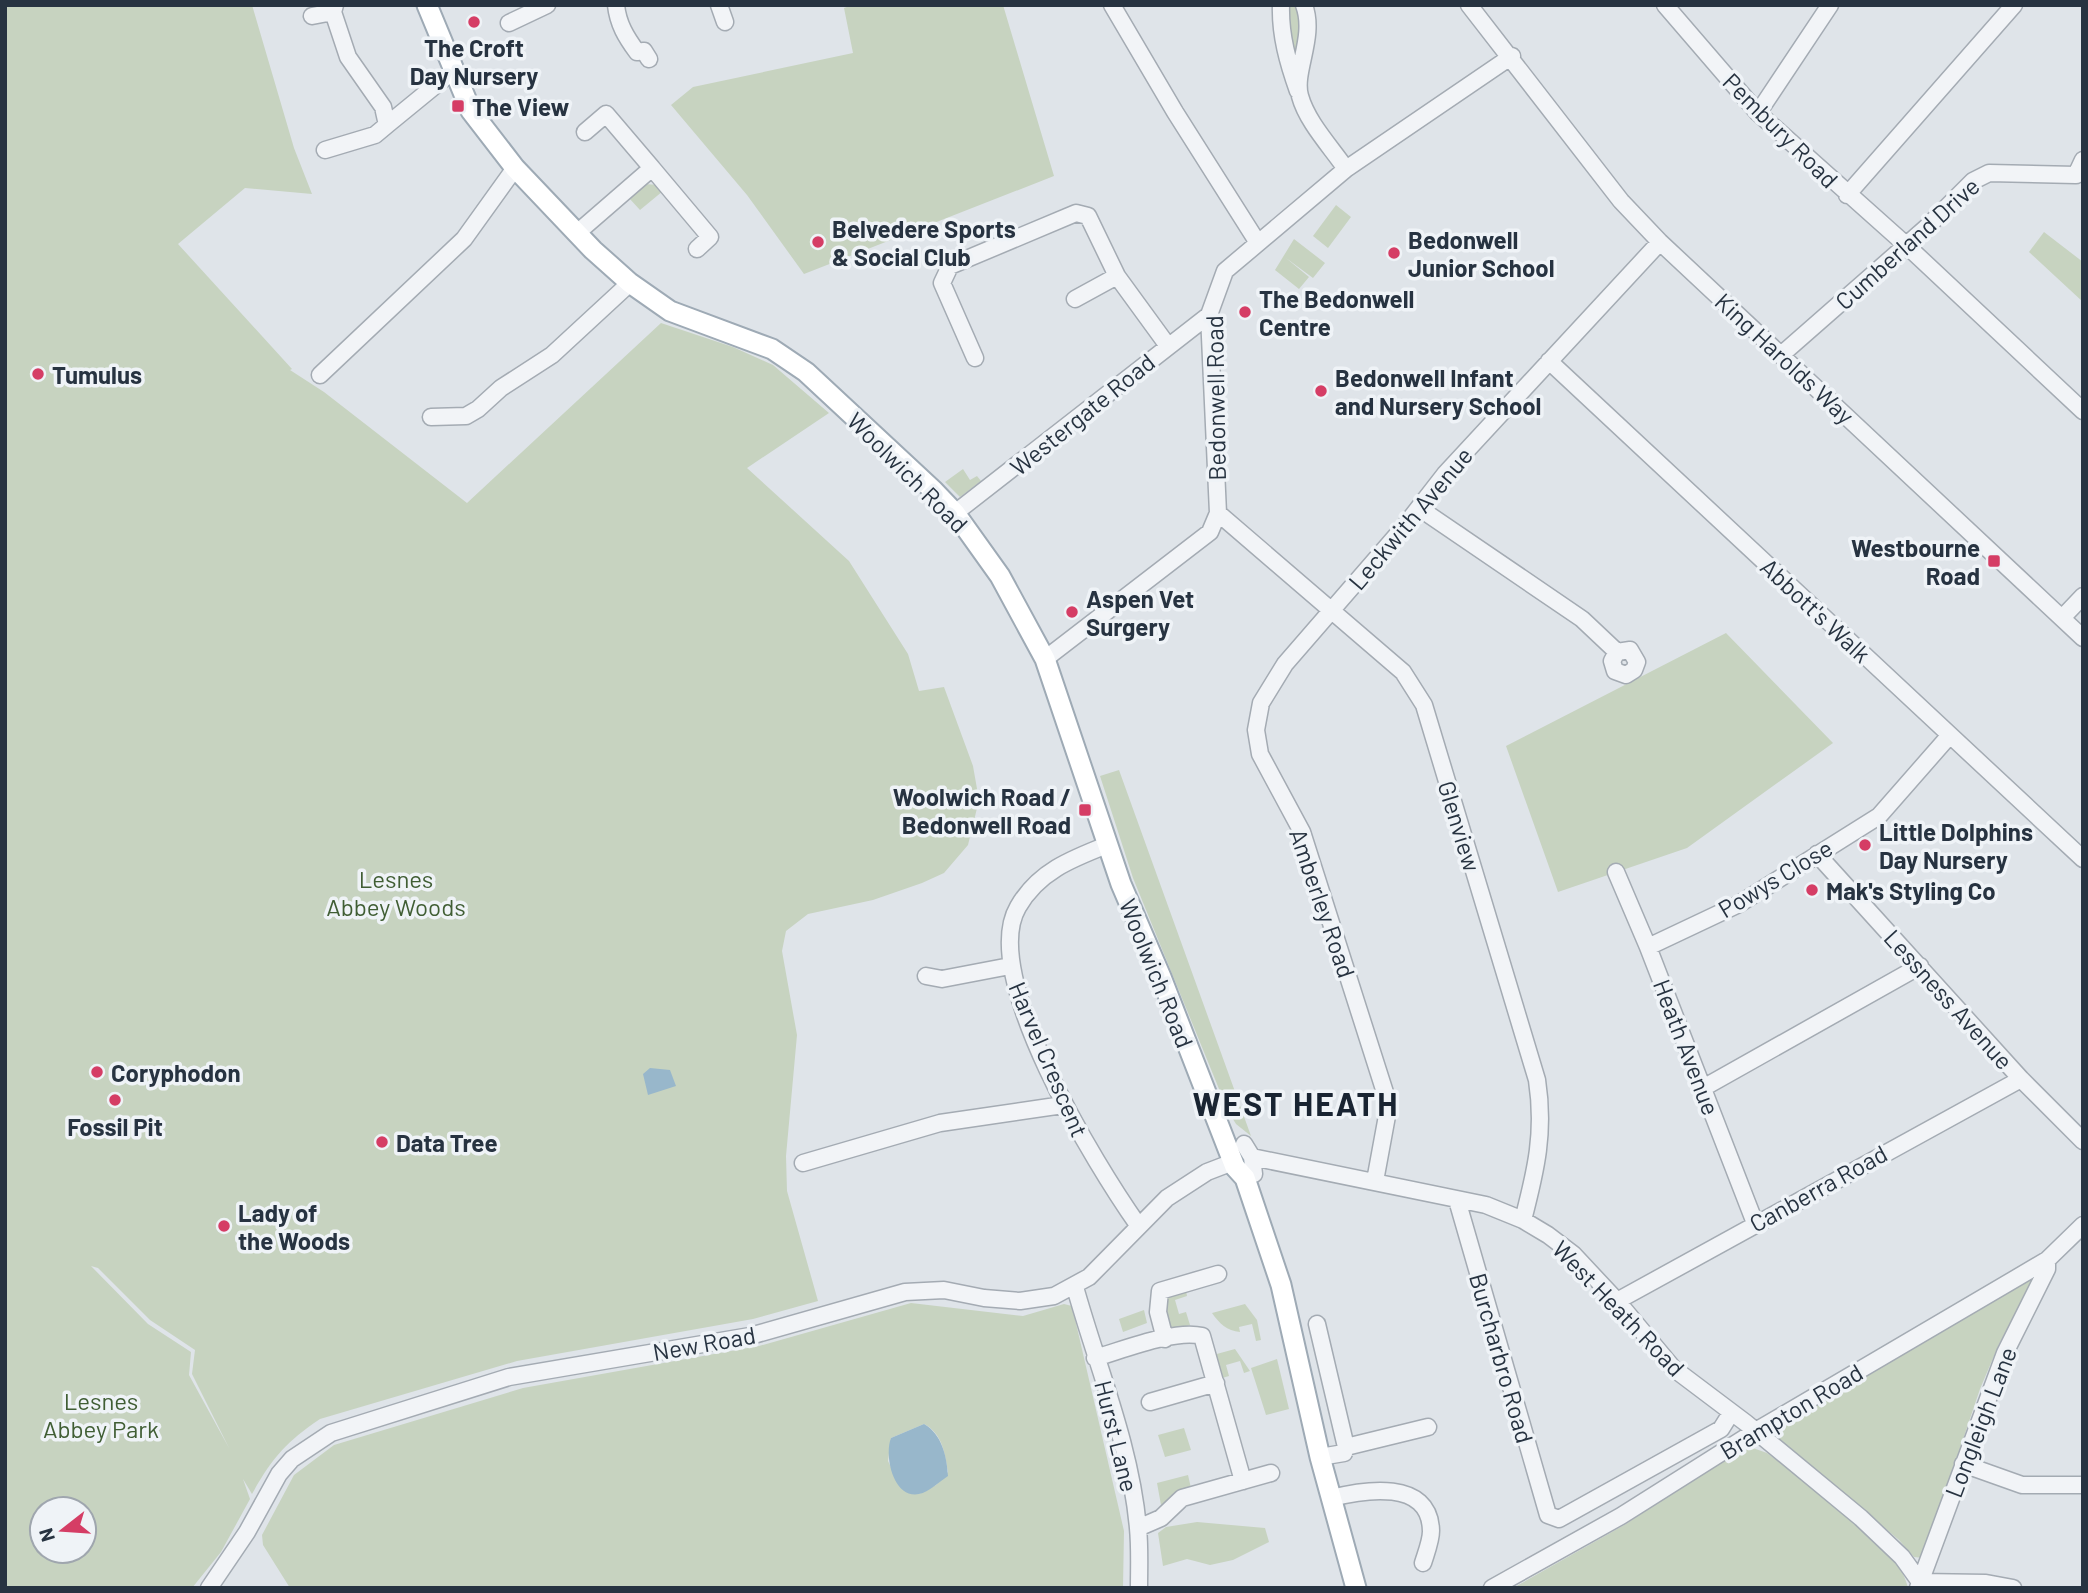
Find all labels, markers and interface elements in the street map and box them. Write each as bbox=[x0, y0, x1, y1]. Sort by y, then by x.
marker: The Croft Day Nursery bbox=[466, 14, 482, 30]
place label: The Croft Day Nursery bbox=[410, 33, 538, 90]
street label: Pembury Road bbox=[1717, 66, 1845, 194]
place label: The View bbox=[472, 92, 569, 121]
marker: The View bbox=[450, 98, 466, 114]
street label: Cumberland Drive bbox=[1829, 171, 1985, 315]
place label: Belvedere Sports & Social Club bbox=[832, 214, 1016, 271]
place label: Bedonwell Junior School bbox=[1408, 225, 1555, 282]
marker: Belvedere Sports & Social Club bbox=[810, 234, 826, 250]
marker: Bedonwell Junior School bbox=[1386, 245, 1402, 261]
place label: The Bedonwell Centre bbox=[1259, 284, 1414, 341]
street label: King Harolds Way bbox=[1710, 286, 1860, 430]
marker: The Bedonwell Centre bbox=[1237, 304, 1253, 320]
street label: Bedonwell Road bbox=[1199, 315, 1231, 481]
street label: Westergate Road bbox=[1004, 347, 1160, 481]
place label: Tumulus bbox=[52, 360, 142, 389]
place label: Bedonwell Infant and Nursery School bbox=[1335, 363, 1541, 420]
marker: Tumulus bbox=[30, 366, 46, 382]
marker: Bedonwell Infant and Nursery School bbox=[1313, 383, 1329, 399]
street label: Woolwich Road bbox=[842, 406, 974, 538]
street label: Leckwith Avenue bbox=[1342, 441, 1478, 595]
place label: Westbourne Road bbox=[1851, 533, 1980, 590]
street label: Abbott's Walk bbox=[1755, 552, 1877, 668]
marker: Westbourne Road bbox=[1986, 553, 2002, 569]
place label: Aspen Vet Surgery bbox=[1086, 584, 1194, 641]
marker: Aspen Vet Surgery bbox=[1064, 604, 1080, 620]
street label: Glenview bbox=[1433, 777, 1487, 875]
place label: Woolwich Road / Bedonwell Road bbox=[893, 782, 1071, 839]
marker: Woolwich Road / Bedonwell Road bbox=[1077, 802, 1093, 818]
place label: Little Dolphins Day Nursery bbox=[1879, 817, 2033, 874]
street label: Amberley Road bbox=[1284, 825, 1362, 981]
street label: Powys Close bbox=[1713, 833, 1837, 923]
marker: Little Dolphins Day Nursery bbox=[1857, 837, 1873, 853]
park label: Lesnes Abbey Woods bbox=[326, 864, 466, 921]
place label: Mak's Styling Co bbox=[1826, 876, 1996, 905]
marker: Mak's Styling Co bbox=[1804, 882, 1820, 898]
street label: Woolwich Road bbox=[1114, 894, 1200, 1052]
street label: Lessness Avenue bbox=[1879, 923, 2019, 1075]
street label: Heath Avenue bbox=[1648, 975, 1726, 1119]
street label: Harvel Crescent bbox=[1003, 977, 1095, 1141]
place label: Coryphodon bbox=[111, 1058, 241, 1087]
marker: Coryphodon bbox=[89, 1064, 105, 1080]
district label: WEST HEATH bbox=[1193, 1084, 1399, 1122]
marker: Fossil Pit bbox=[107, 1092, 123, 1108]
place label: Fossil Pit bbox=[67, 1112, 163, 1141]
place label: Data Tree bbox=[396, 1128, 498, 1157]
marker: Data Tree bbox=[374, 1134, 390, 1150]
street label: Canberra Road bbox=[1744, 1138, 1892, 1238]
place label: Lady of the Woods bbox=[238, 1198, 350, 1255]
marker: Lady of the Woods bbox=[216, 1218, 232, 1234]
street label: West Heath Road bbox=[1547, 1234, 1691, 1382]
street label: Burcharbro Road bbox=[1464, 1270, 1540, 1446]
street label: New Road bbox=[650, 1320, 758, 1366]
street label: Longleigh Lane bbox=[1938, 1343, 2022, 1501]
street label: Brampton Road bbox=[1714, 1357, 1868, 1465]
street label: Hurst Lane bbox=[1089, 1377, 1145, 1495]
park label: Lesnes Abbey Park bbox=[43, 1386, 159, 1443]
north arrow bbox=[28, 1495, 98, 1565]
text: N bbox=[33, 1526, 59, 1545]

